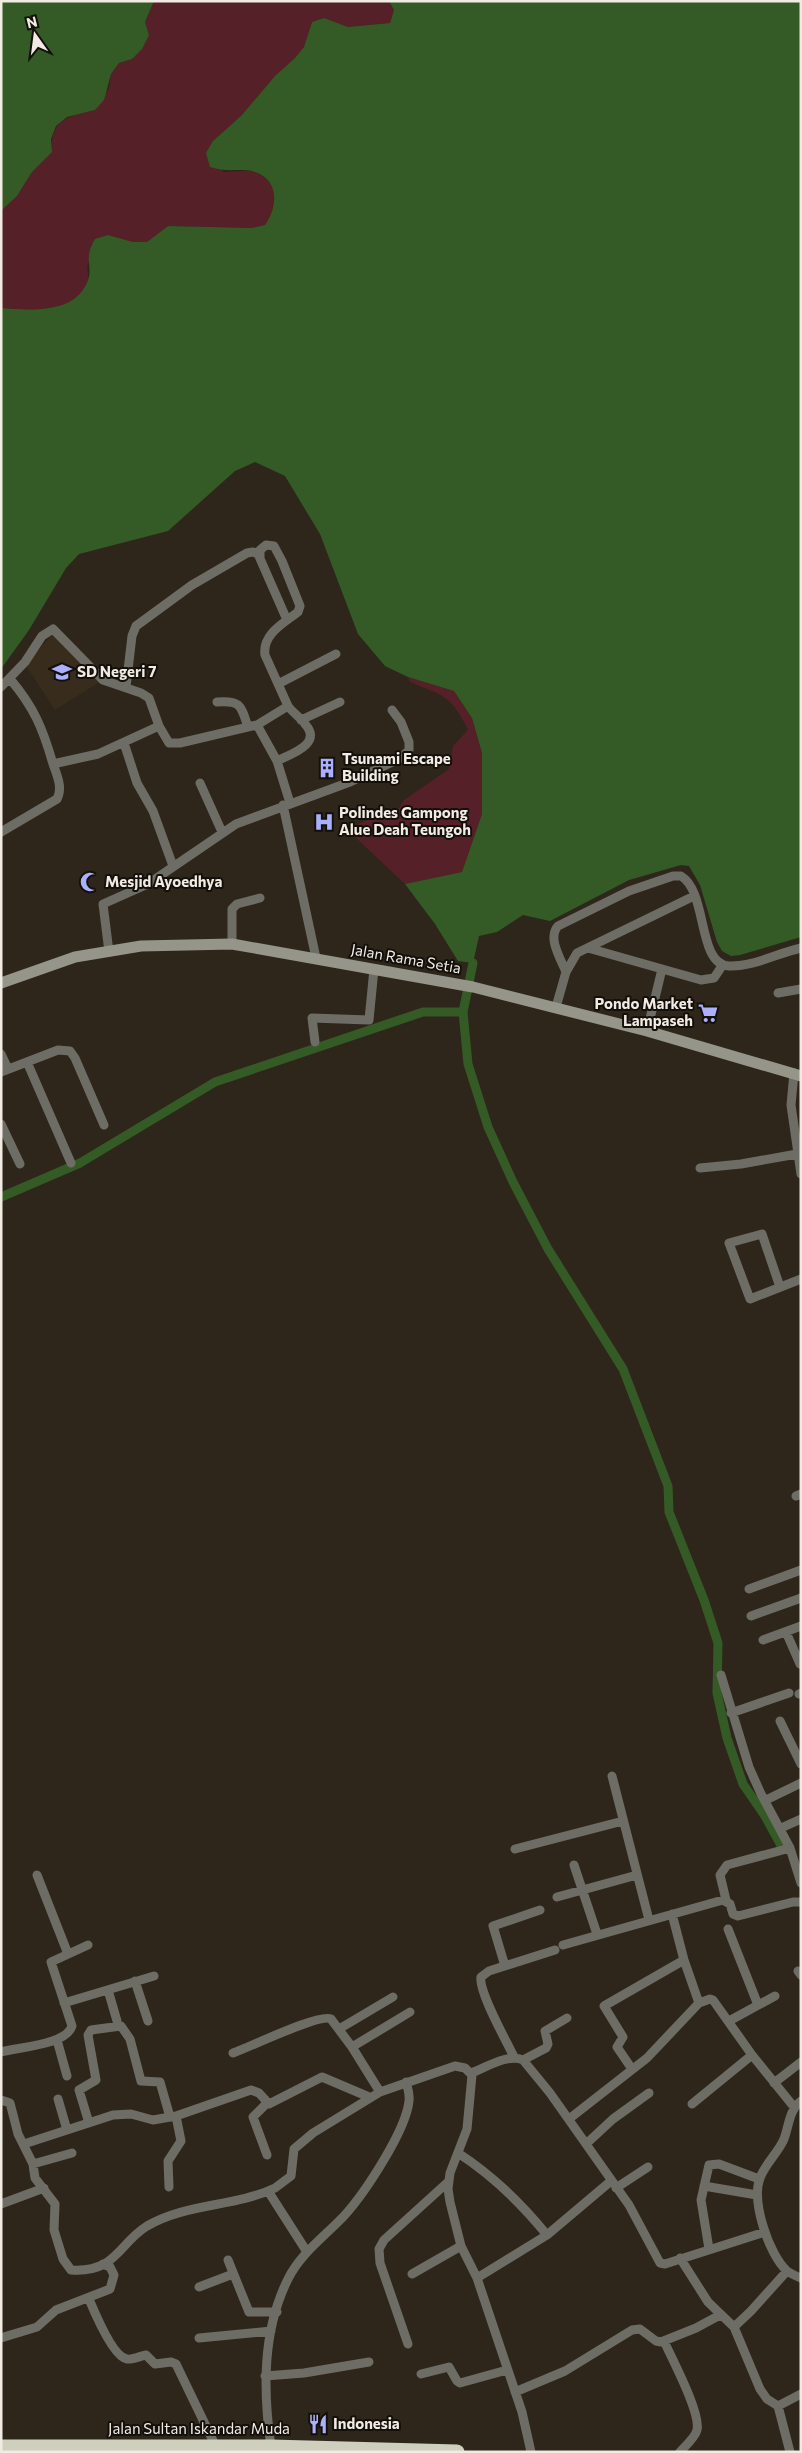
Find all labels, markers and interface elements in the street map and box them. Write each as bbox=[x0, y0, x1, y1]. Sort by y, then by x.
north arrow bbox=[10, 10, 60, 60]
text: N bbox=[25, 12, 39, 31]
school or university icon: SD Negeri 7 bbox=[51, 661, 73, 683]
place label: SD Negeri 7 bbox=[77, 662, 156, 680]
place label: Tsunami Escape Building bbox=[342, 749, 451, 784]
building icon: Tsunami Escape Building bbox=[316, 757, 338, 779]
place label: Polindes Gampong Alue Deah Teungoh bbox=[339, 803, 471, 838]
hospital icon: Polindes Gampong Alue Deah Teungoh bbox=[313, 811, 335, 833]
mosque icon: Mesjid Ayoedhya bbox=[79, 871, 101, 893]
place label: Mesjid Ayoedhya bbox=[105, 872, 222, 890]
street label: Jalan Rama Setia bbox=[350, 939, 463, 977]
place label: Pondo Market Lampaseh bbox=[594, 994, 693, 1029]
supermarket icon: Pondo Market Lampaseh bbox=[697, 1002, 719, 1024]
restaurant icon: Indonesia bbox=[307, 2413, 329, 2435]
place label: Indonesia bbox=[333, 2414, 400, 2432]
street label: Jalan Sultan Iskandar Muda bbox=[108, 2419, 290, 2437]

